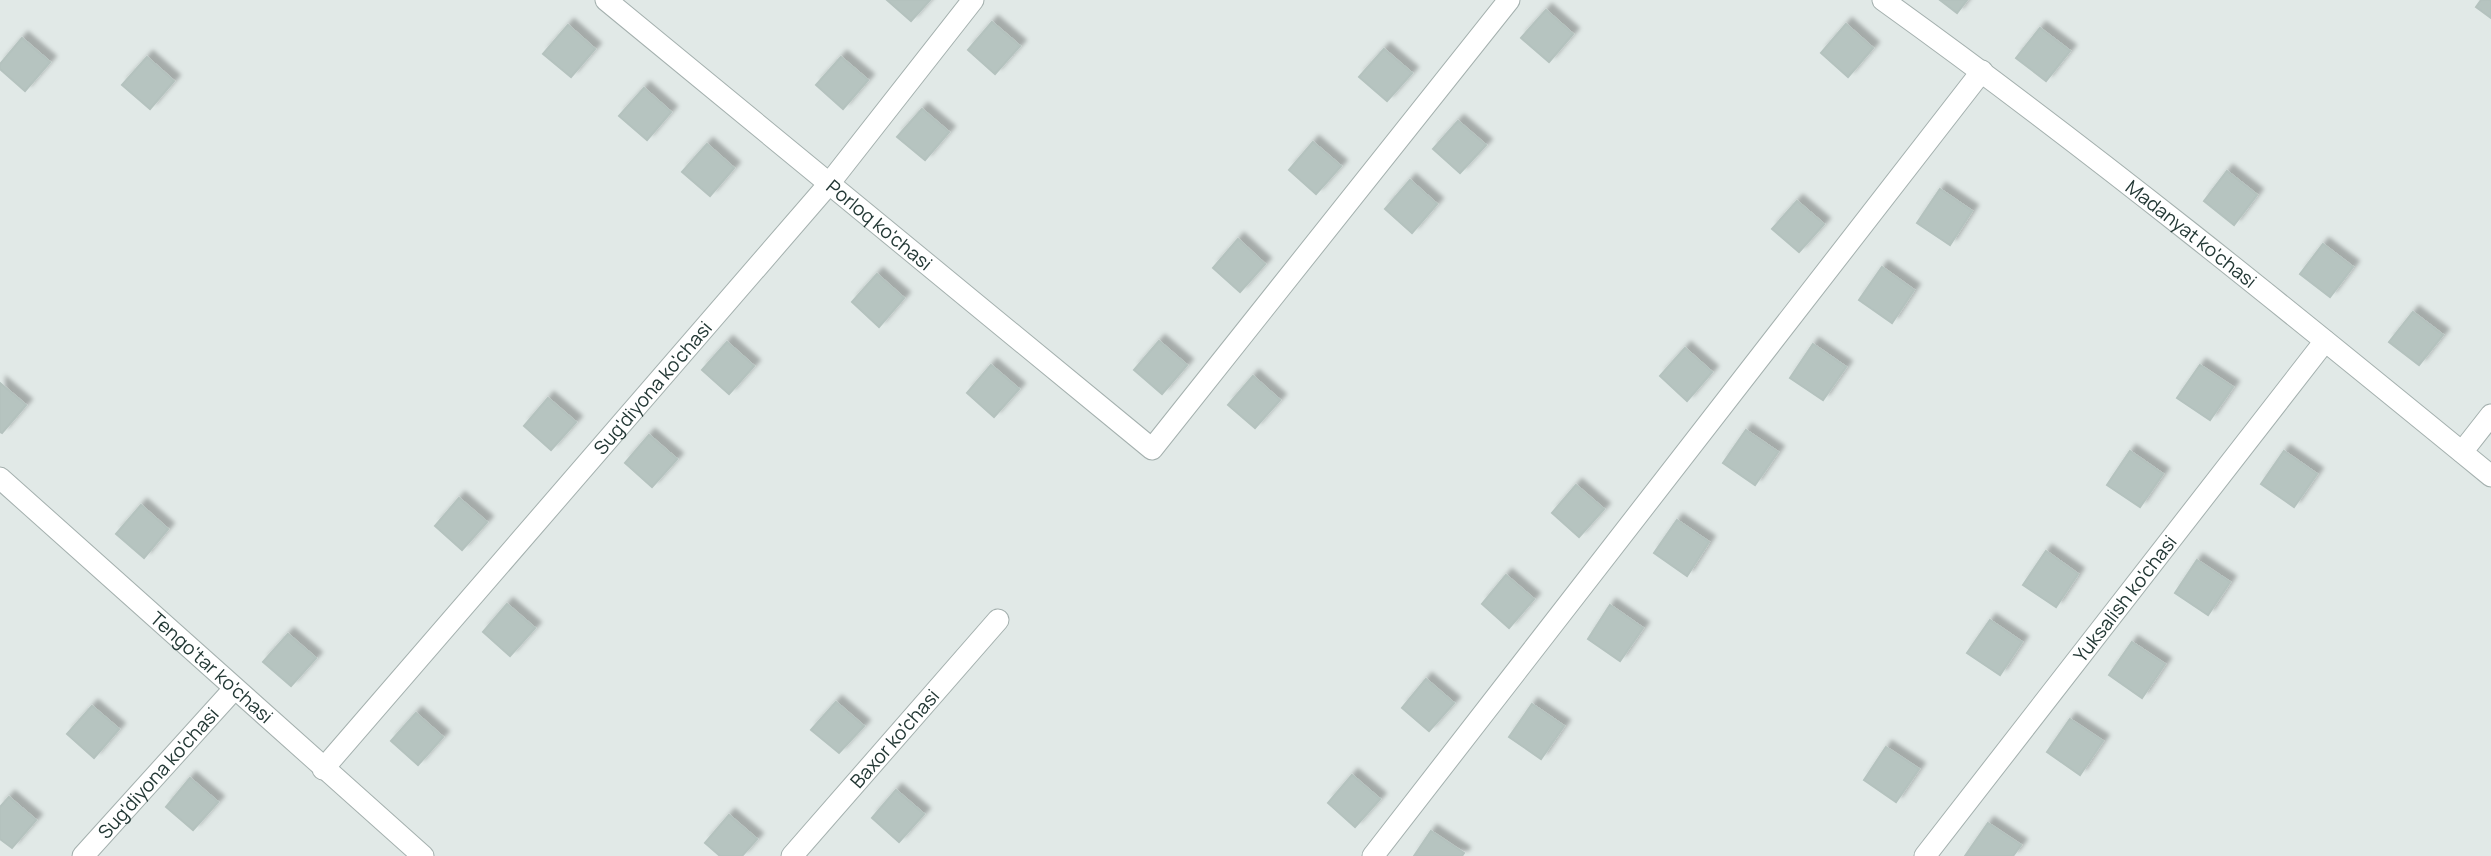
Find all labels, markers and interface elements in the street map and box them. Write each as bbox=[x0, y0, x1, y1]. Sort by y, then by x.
street label: Porloq ko'chasi bbox=[821, 174, 938, 276]
street label: Madanyat ko'chasi bbox=[2120, 174, 2262, 294]
street label: Sug'diyona ko'chasi bbox=[588, 315, 718, 460]
street label: Yuksalish ko'chasi bbox=[2067, 530, 2183, 667]
street label: Tengo'tar ko'chasi bbox=[145, 605, 279, 729]
street label: Baxor ko'chasi bbox=[844, 684, 945, 793]
street label: Sug'diyona ko'chasi bbox=[92, 702, 224, 844]

